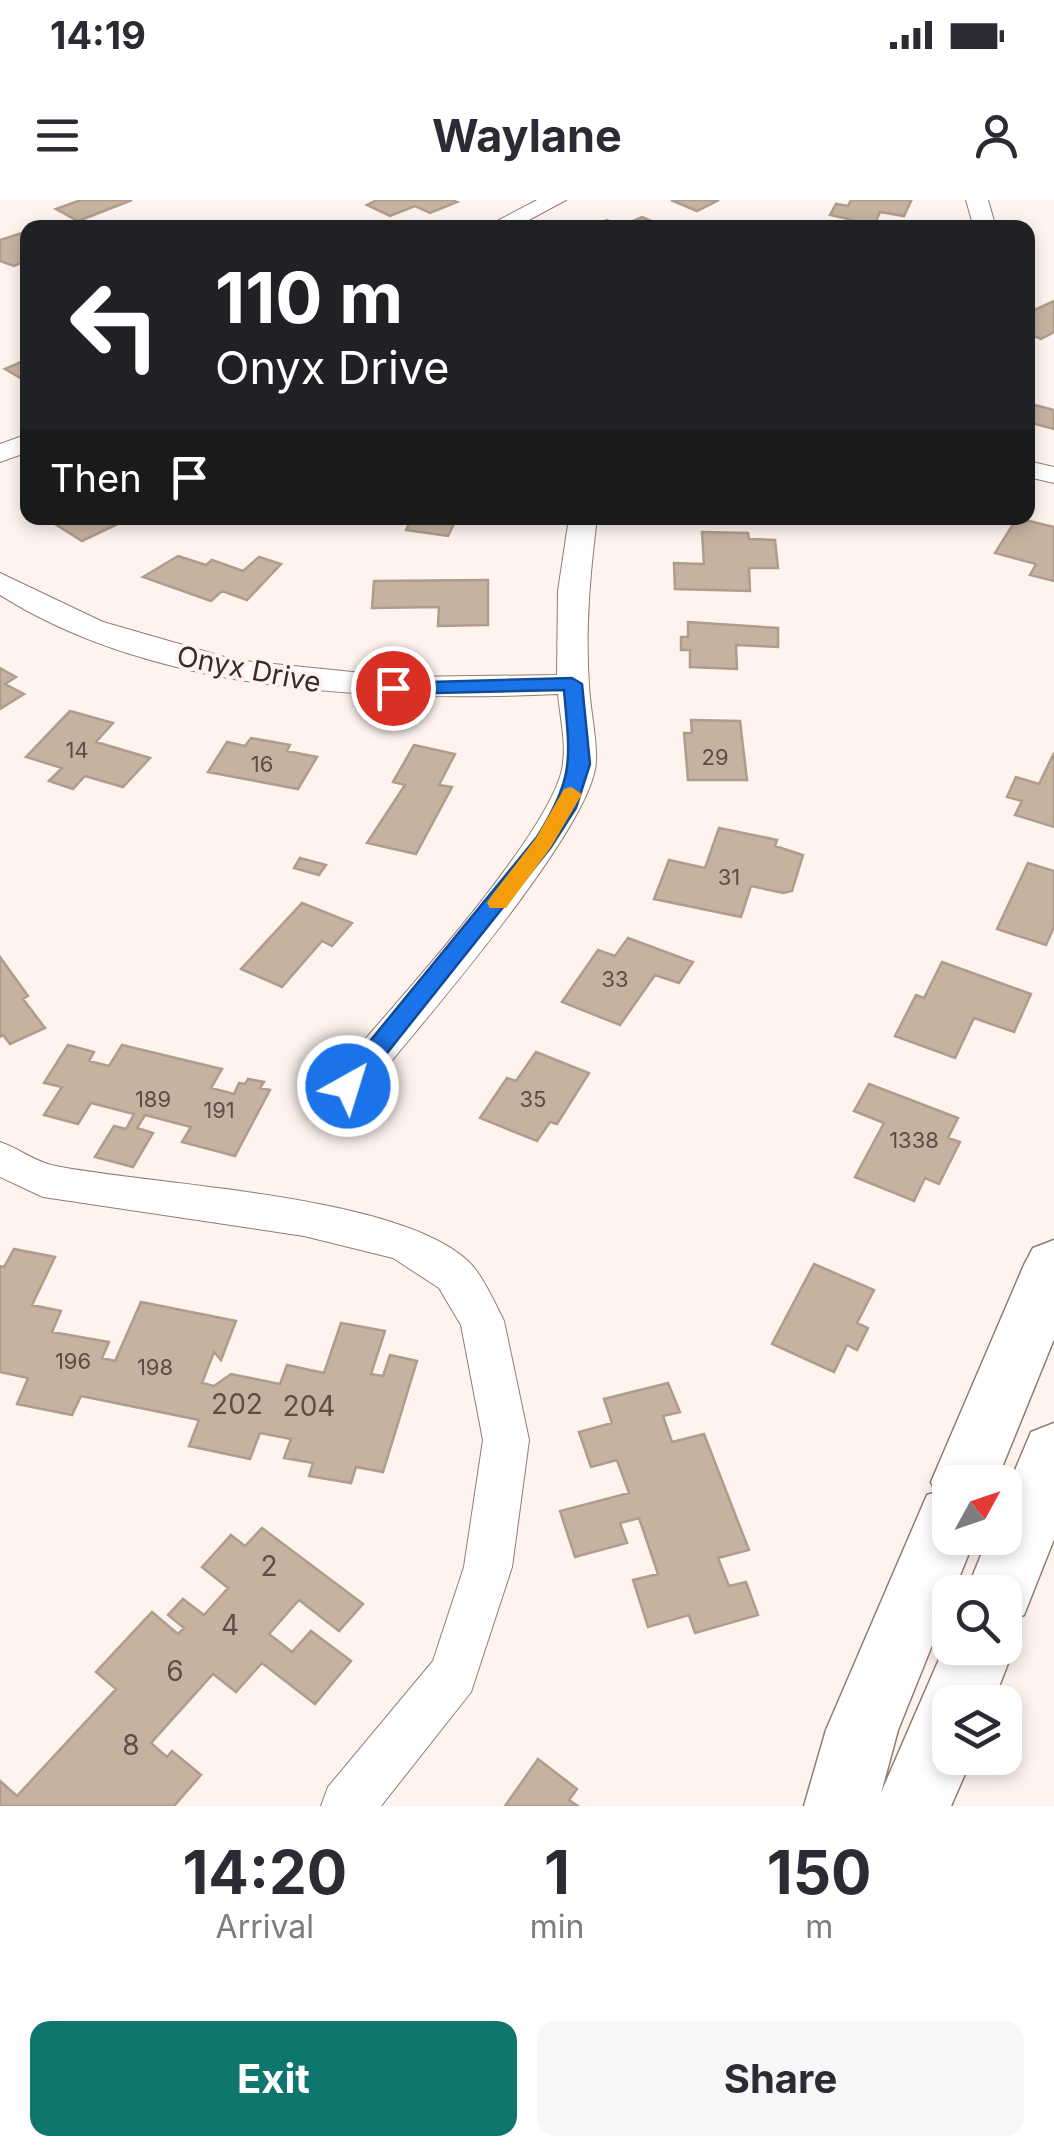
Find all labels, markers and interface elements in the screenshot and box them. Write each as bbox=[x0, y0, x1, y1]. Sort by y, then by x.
text: 14:19 bbox=[50, 12, 146, 58]
icon: menu bbox=[30, 108, 85, 163]
text: Waylane bbox=[432, 108, 622, 163]
icon: person bbox=[969, 108, 1024, 163]
text: 110 m bbox=[215, 255, 403, 340]
icon: left bbox=[50, 260, 180, 390]
text: Onyx Drive bbox=[215, 340, 450, 395]
icon: arrive bbox=[162, 450, 217, 505]
text: Then bbox=[50, 455, 142, 501]
street label: Onyx Drive bbox=[174, 638, 324, 700]
pin bbox=[351, 646, 436, 731]
icon: arrive bbox=[366, 661, 421, 716]
house number: 14 bbox=[65, 737, 89, 763]
house number: 29 bbox=[701, 744, 729, 770]
house number: 16 bbox=[251, 751, 273, 777]
house number: 31 bbox=[718, 864, 740, 890]
house number: 33 bbox=[601, 966, 629, 992]
position arrow bbox=[296, 1034, 400, 1138]
house number: 189 bbox=[135, 1086, 171, 1112]
house number: 35 bbox=[520, 1086, 546, 1112]
house number: 191 bbox=[203, 1097, 235, 1123]
house number: 1338 bbox=[889, 1127, 939, 1153]
house number: 196 bbox=[55, 1348, 91, 1374]
house number: 198 bbox=[137, 1354, 173, 1380]
house number: 202 bbox=[211, 1387, 263, 1421]
house number: 204 bbox=[283, 1389, 335, 1423]
north arrow bbox=[932, 1465, 1022, 1555]
map controls bbox=[932, 1465, 1022, 1775]
house number: 2 bbox=[260, 1549, 278, 1583]
button: search bbox=[932, 1575, 1022, 1665]
house number: 4 bbox=[221, 1608, 239, 1642]
house number: 6 bbox=[166, 1654, 184, 1688]
button: layers bbox=[932, 1685, 1022, 1775]
house number: 8 bbox=[122, 1728, 140, 1762]
text: 14:20 bbox=[182, 1836, 347, 1908]
text: 1 bbox=[544, 1836, 570, 1908]
text: 150 bbox=[767, 1836, 872, 1908]
text: Arrival bbox=[216, 1907, 314, 1946]
text: min bbox=[530, 1907, 584, 1946]
text: m bbox=[805, 1907, 833, 1946]
button: Exit bbox=[30, 2021, 517, 2136]
button: Share bbox=[537, 2021, 1024, 2136]

